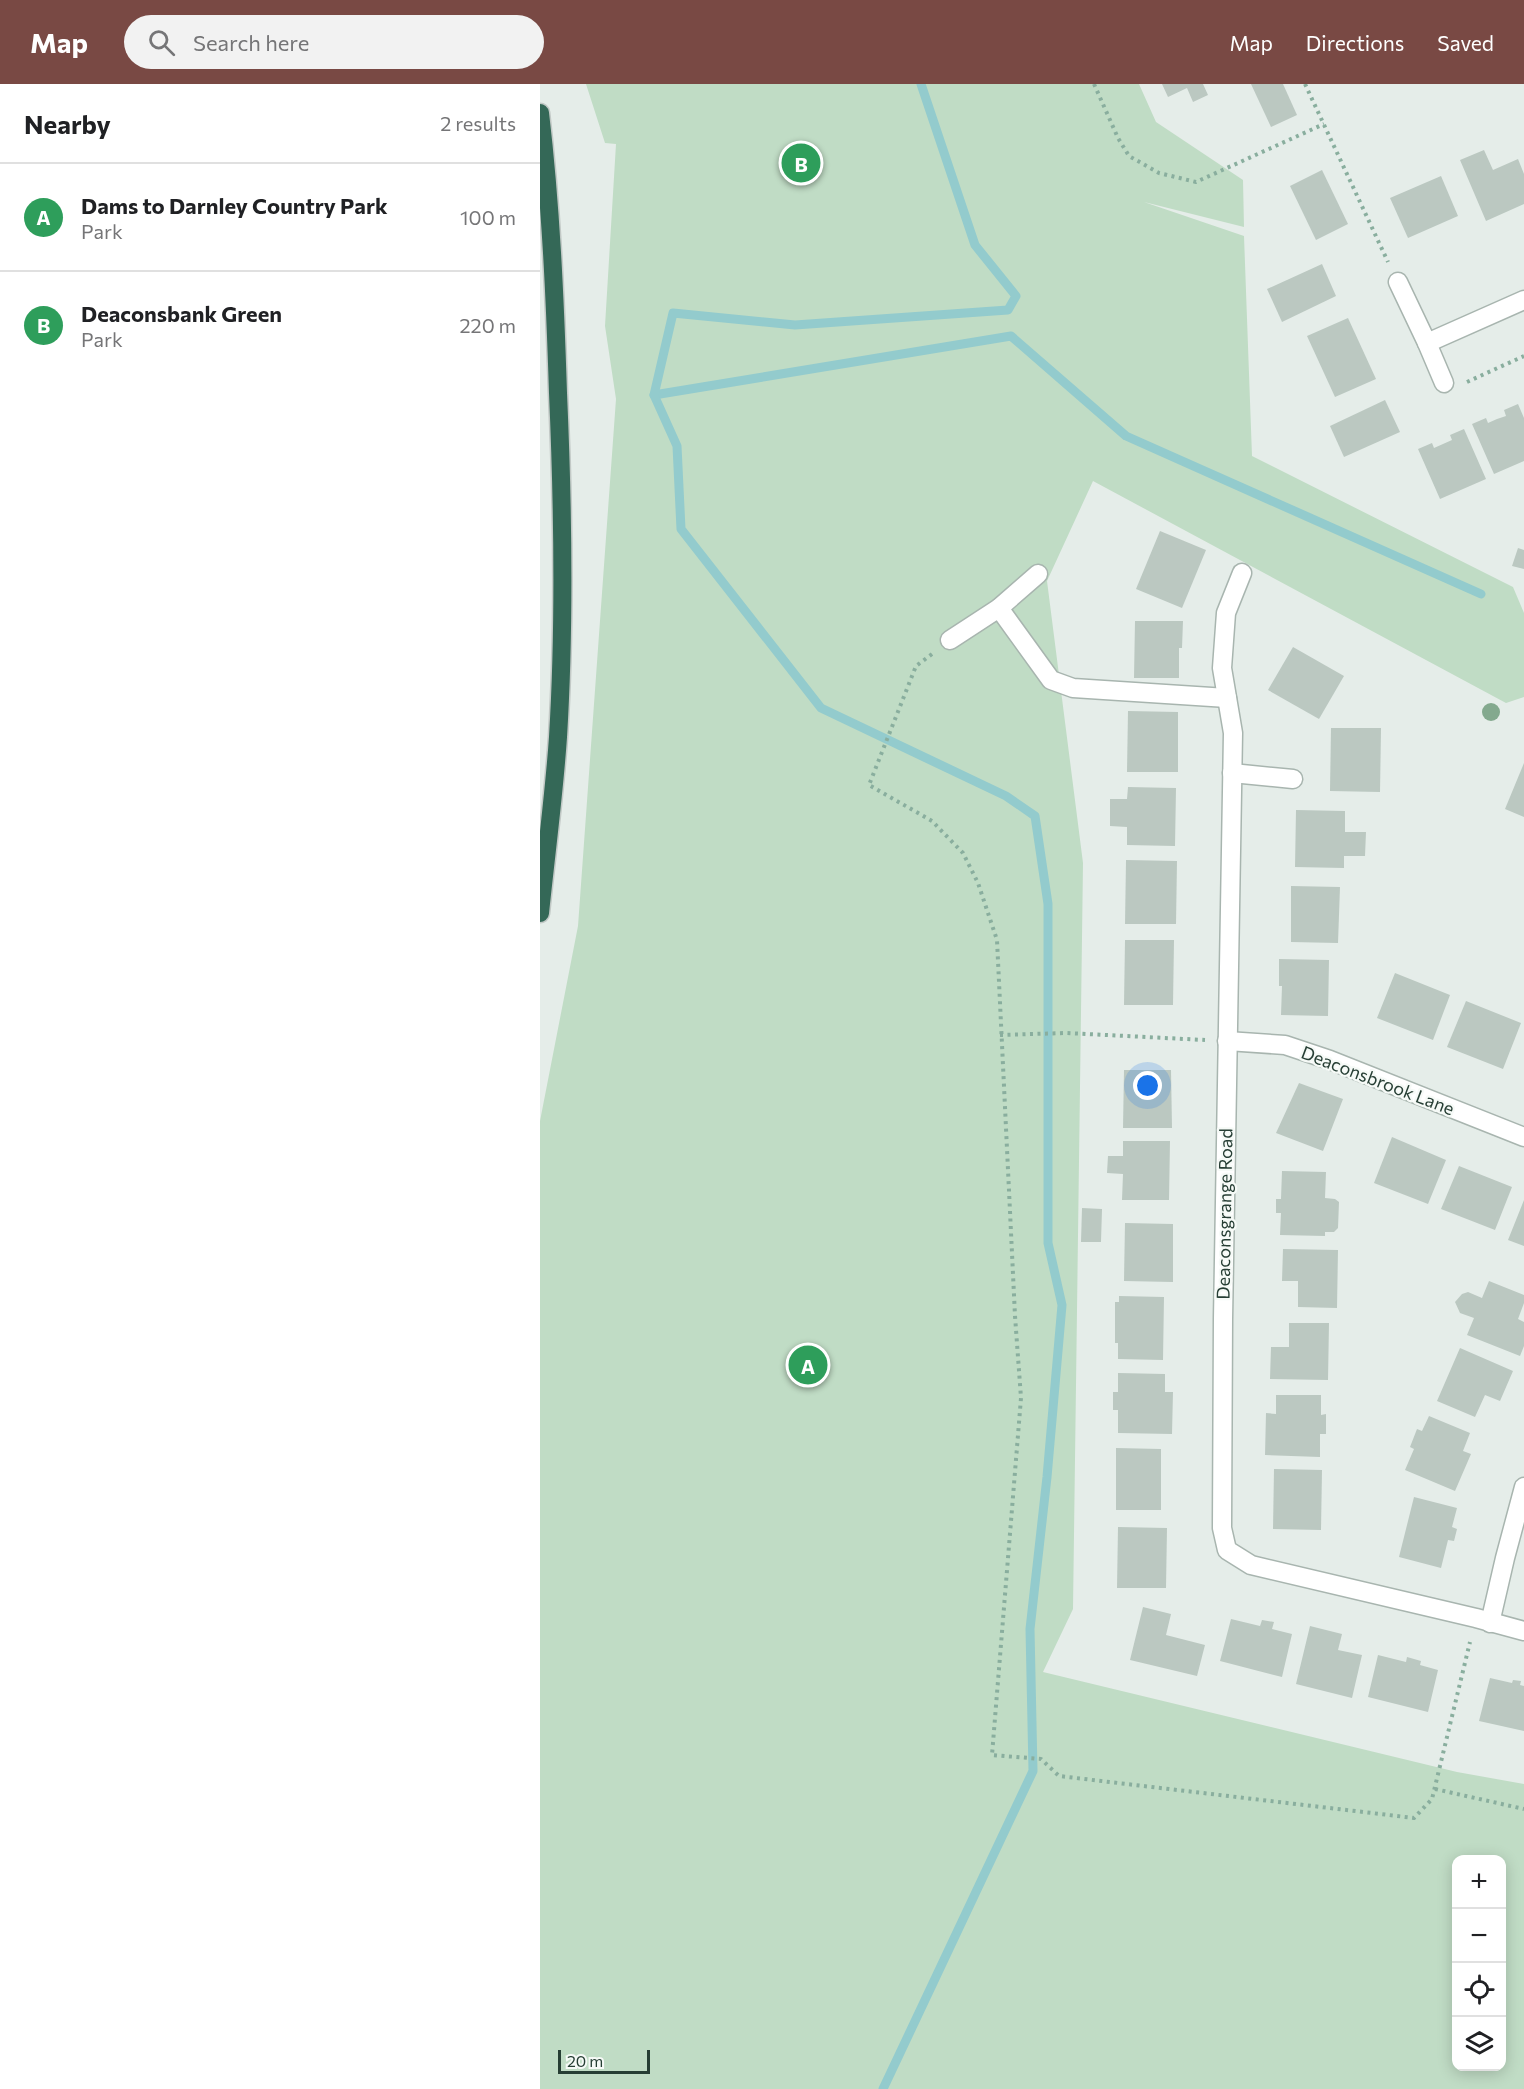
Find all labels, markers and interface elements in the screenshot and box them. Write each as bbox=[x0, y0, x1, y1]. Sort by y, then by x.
search box bbox=[124, 15, 544, 69]
text: Map bbox=[30, 25, 88, 59]
icon: search bbox=[145, 26, 178, 59]
text: Search here bbox=[193, 29, 309, 56]
text: Map bbox=[1230, 30, 1273, 55]
text: Directions bbox=[1306, 30, 1404, 55]
text: Saved bbox=[1437, 30, 1494, 55]
text: Nearby bbox=[24, 108, 111, 139]
text: 2 results bbox=[440, 111, 516, 135]
pin: B bbox=[782, 140, 820, 185]
text: Dams to Darnley Country Park bbox=[81, 192, 388, 219]
text: A bbox=[36, 205, 51, 229]
text: 100 m bbox=[460, 205, 516, 229]
text: Park bbox=[81, 219, 123, 243]
text: Deaconsbank Green bbox=[81, 300, 282, 327]
text: B bbox=[37, 313, 50, 337]
text: 220 m bbox=[460, 313, 516, 337]
text: Park bbox=[81, 327, 123, 351]
street label: Deaconsbrook Lane bbox=[1298, 1041, 1458, 1119]
your location bbox=[1133, 1071, 1162, 1100]
street label: Deaconsgrange Road bbox=[1212, 1128, 1236, 1300]
pin: A bbox=[788, 1342, 828, 1388]
map controls bbox=[1452, 1855, 1506, 2071]
button: + bbox=[1452, 1855, 1506, 1909]
button: − bbox=[1452, 1909, 1506, 1963]
button: locate bbox=[1452, 1963, 1506, 2017]
button: layers bbox=[1452, 2017, 1506, 2071]
scale bar bbox=[558, 2047, 650, 2074]
text: 20 m bbox=[567, 2051, 603, 2070]

